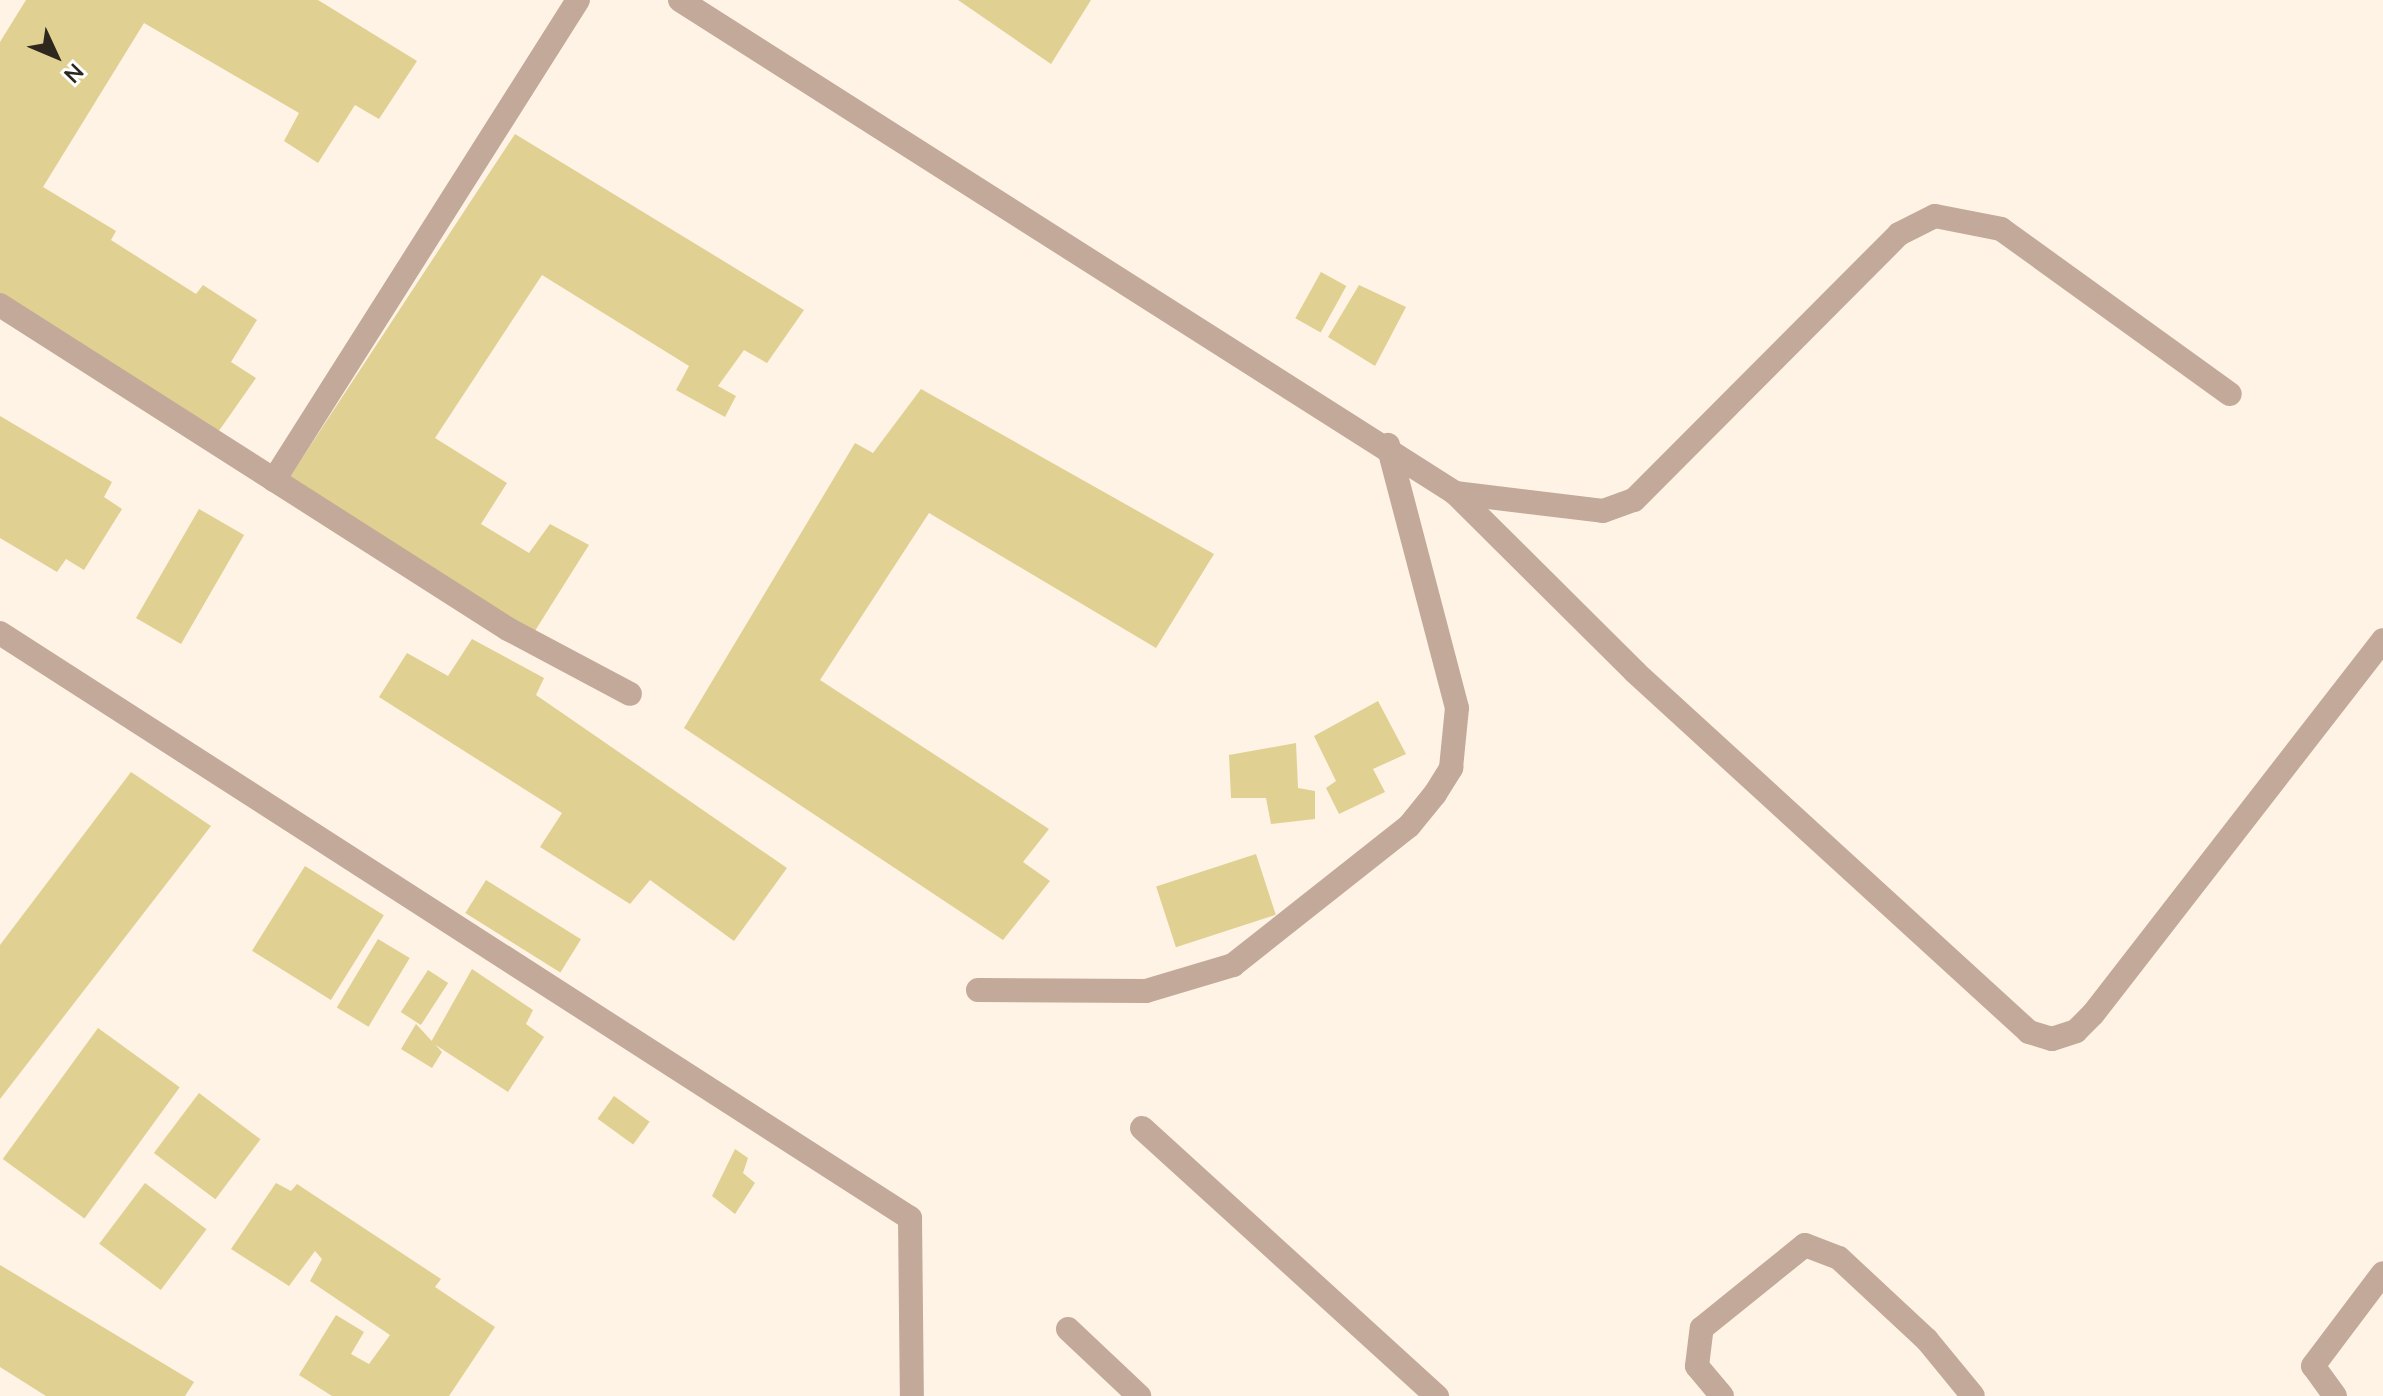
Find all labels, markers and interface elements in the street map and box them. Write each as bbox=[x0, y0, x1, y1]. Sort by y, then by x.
north arrow bbox=[16, 16, 96, 96]
text: N bbox=[57, 56, 90, 89]

